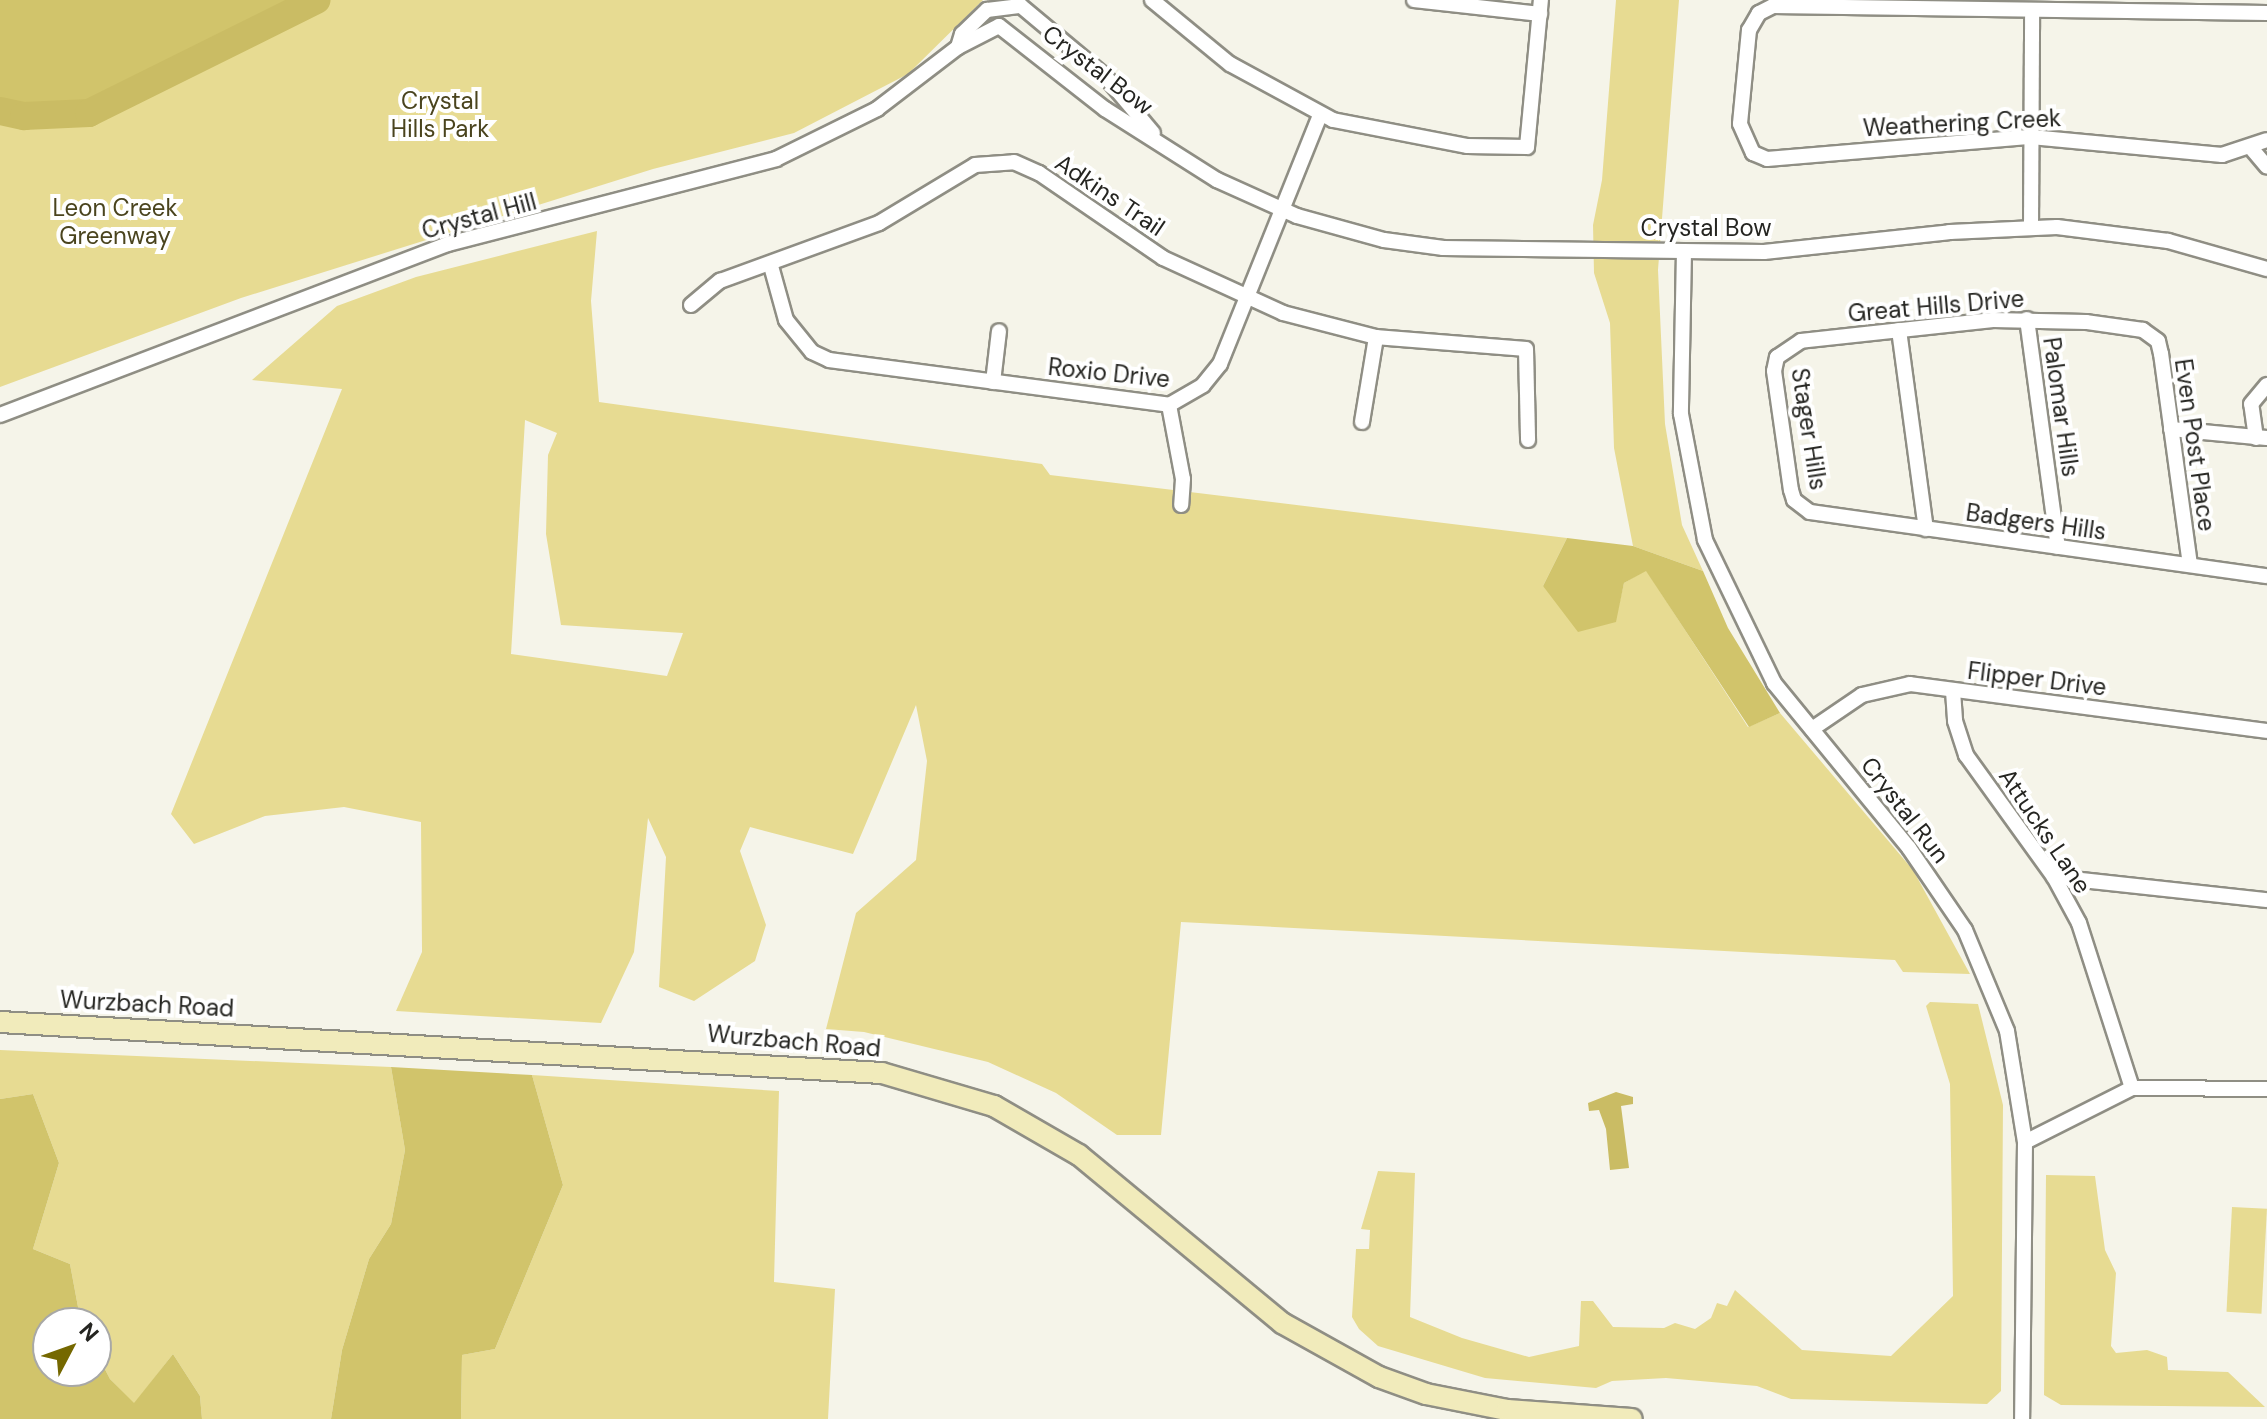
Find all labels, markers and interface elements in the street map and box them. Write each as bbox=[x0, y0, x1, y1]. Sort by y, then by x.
street label: Crystal Bow bbox=[1037, 19, 1159, 121]
park label: Crystal Hills Park bbox=[391, 87, 489, 143]
street label: Weathering Creek bbox=[1862, 103, 2062, 143]
street label: Adkins Trail bbox=[1050, 148, 1170, 242]
street label: Crystal Hill bbox=[419, 187, 539, 245]
park label: Leon Creek Greenway bbox=[52, 194, 178, 250]
street label: Crystal Bow bbox=[1640, 214, 1772, 242]
street label: Great Hills Drive bbox=[1847, 284, 2025, 328]
street label: Palomar Hills bbox=[2037, 335, 2085, 479]
street label: Roxio Drive bbox=[1047, 352, 1171, 394]
street label: Even Post Place bbox=[2169, 357, 2221, 533]
street label: Stager Hills bbox=[1785, 366, 1833, 492]
street label: Badgers Hills bbox=[1964, 498, 2108, 546]
street label: Flipper Drive bbox=[1966, 656, 2108, 702]
street label: Crystal Run bbox=[1855, 751, 1955, 869]
street label: Attucks Lane bbox=[1993, 763, 2097, 899]
street label: Wurzbach Road bbox=[59, 985, 235, 1023]
street label: Wurzbach Road bbox=[706, 1019, 882, 1063]
north arrow bbox=[32, 1307, 112, 1387]
text: N bbox=[73, 1317, 105, 1348]

